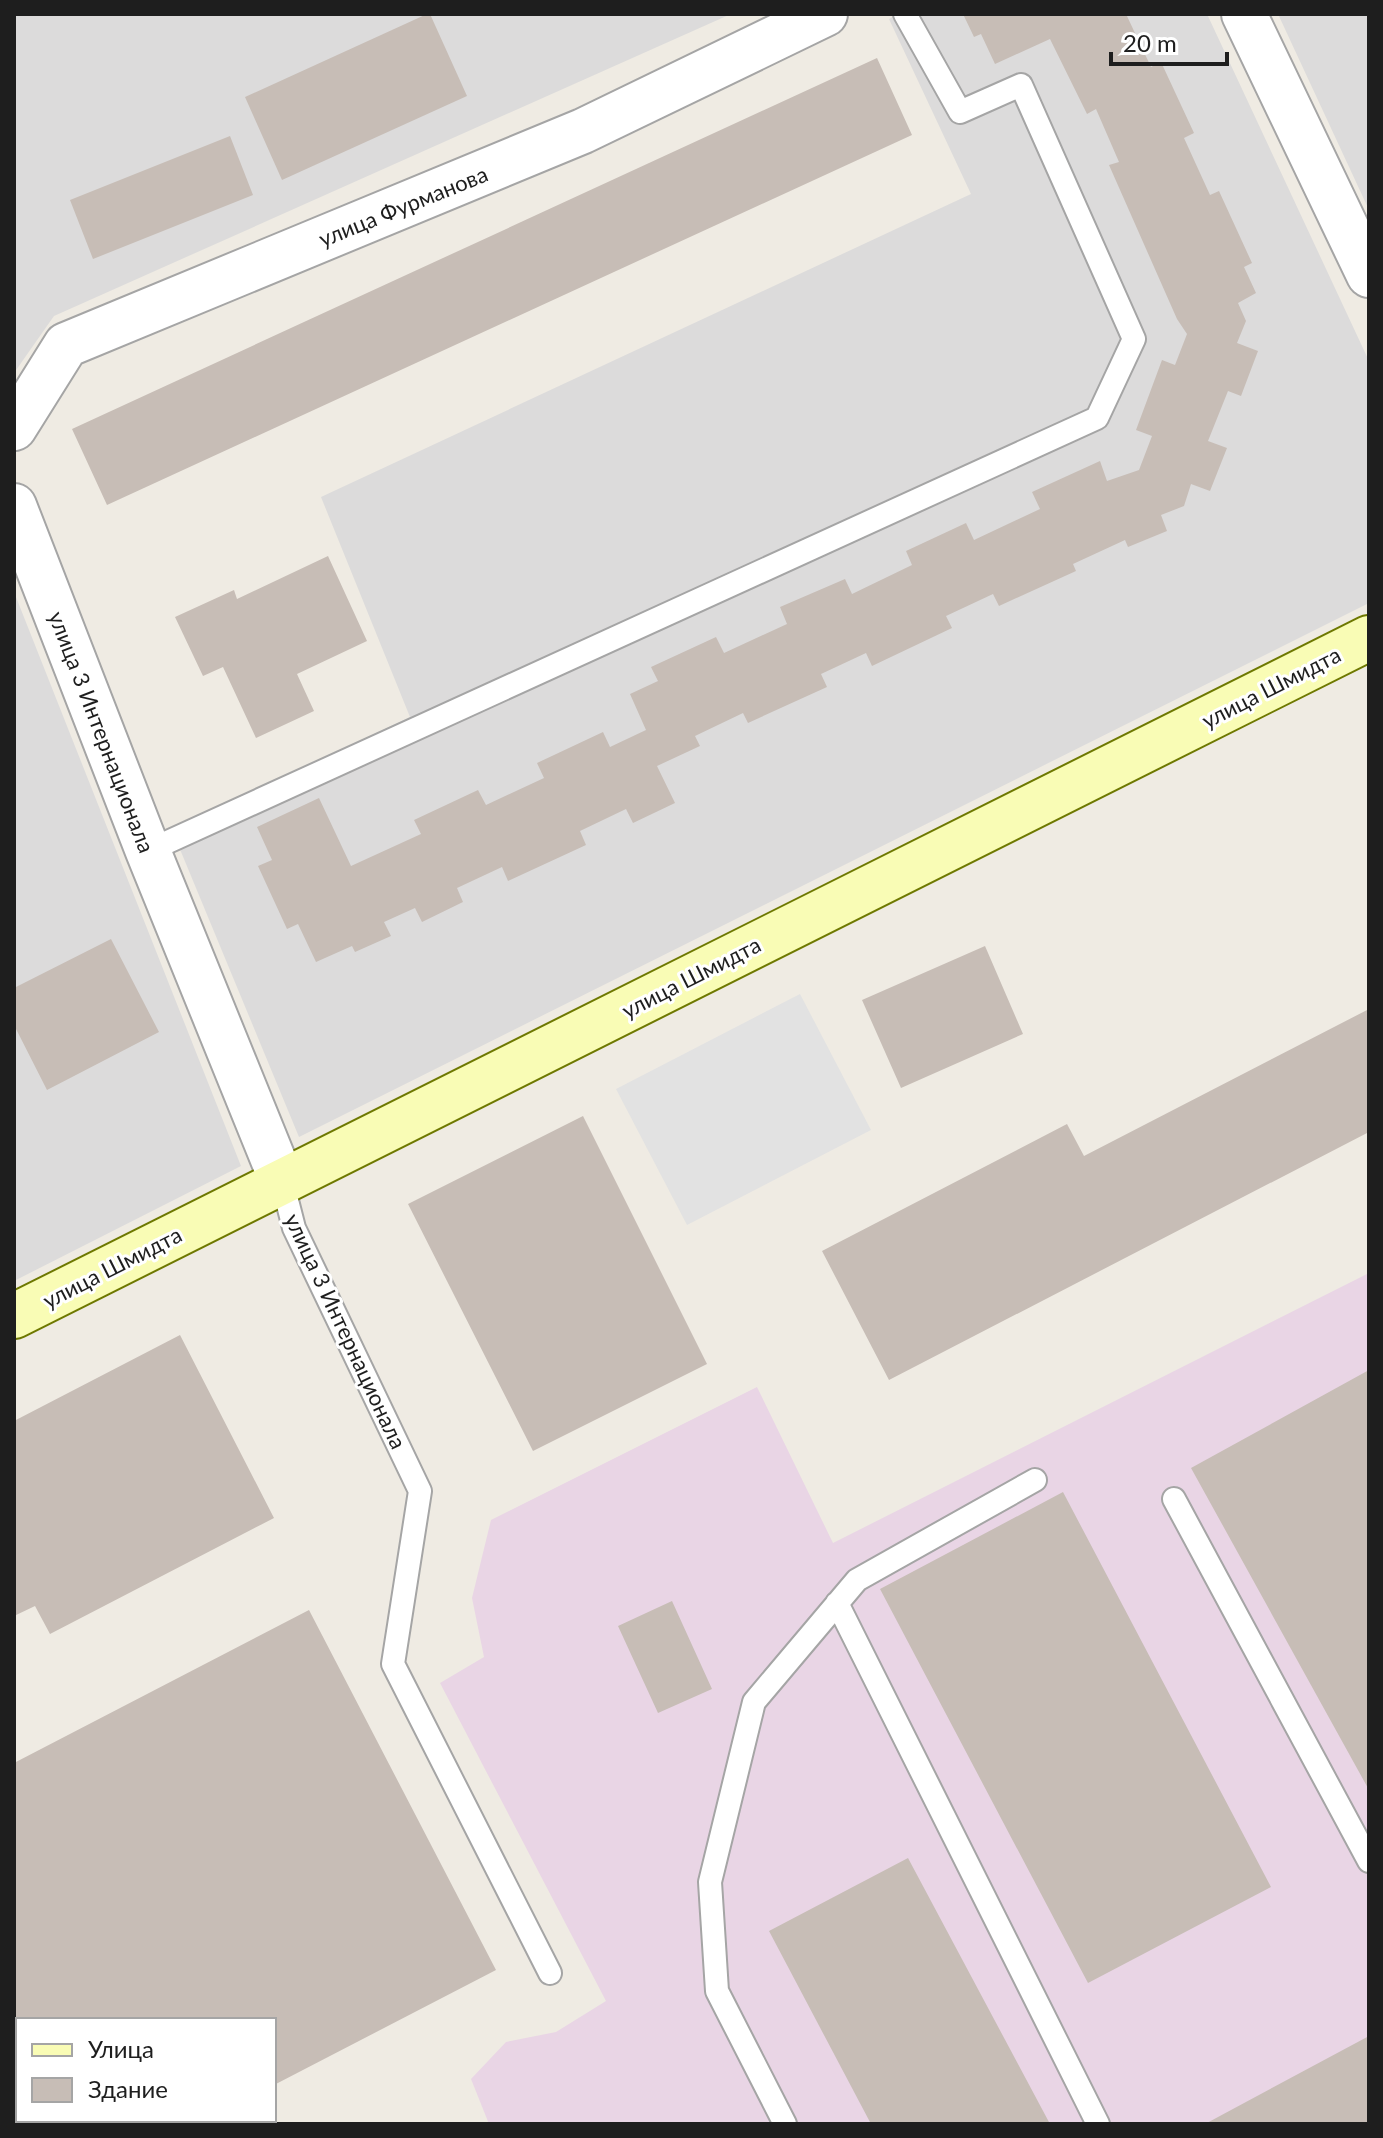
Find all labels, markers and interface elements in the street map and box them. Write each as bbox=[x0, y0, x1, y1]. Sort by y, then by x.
scale bar bbox=[1111, 16, 1227, 66]
text: 20 m bbox=[1123, 28, 1177, 57]
street label: улица Фурманова bbox=[315, 160, 491, 252]
street label: улица 3 Интернационала bbox=[43, 607, 161, 857]
street label: улица Шмидта bbox=[1197, 640, 1345, 734]
street label: улица Шмидта bbox=[617, 930, 765, 1024]
street label: улица 3 Интернационала bbox=[280, 1209, 412, 1453]
street label: улица Шмидта bbox=[38, 1220, 186, 1314]
legend bbox=[16, 2018, 276, 2122]
text: Улица bbox=[88, 2034, 154, 2063]
text: Здание bbox=[88, 2074, 168, 2103]

